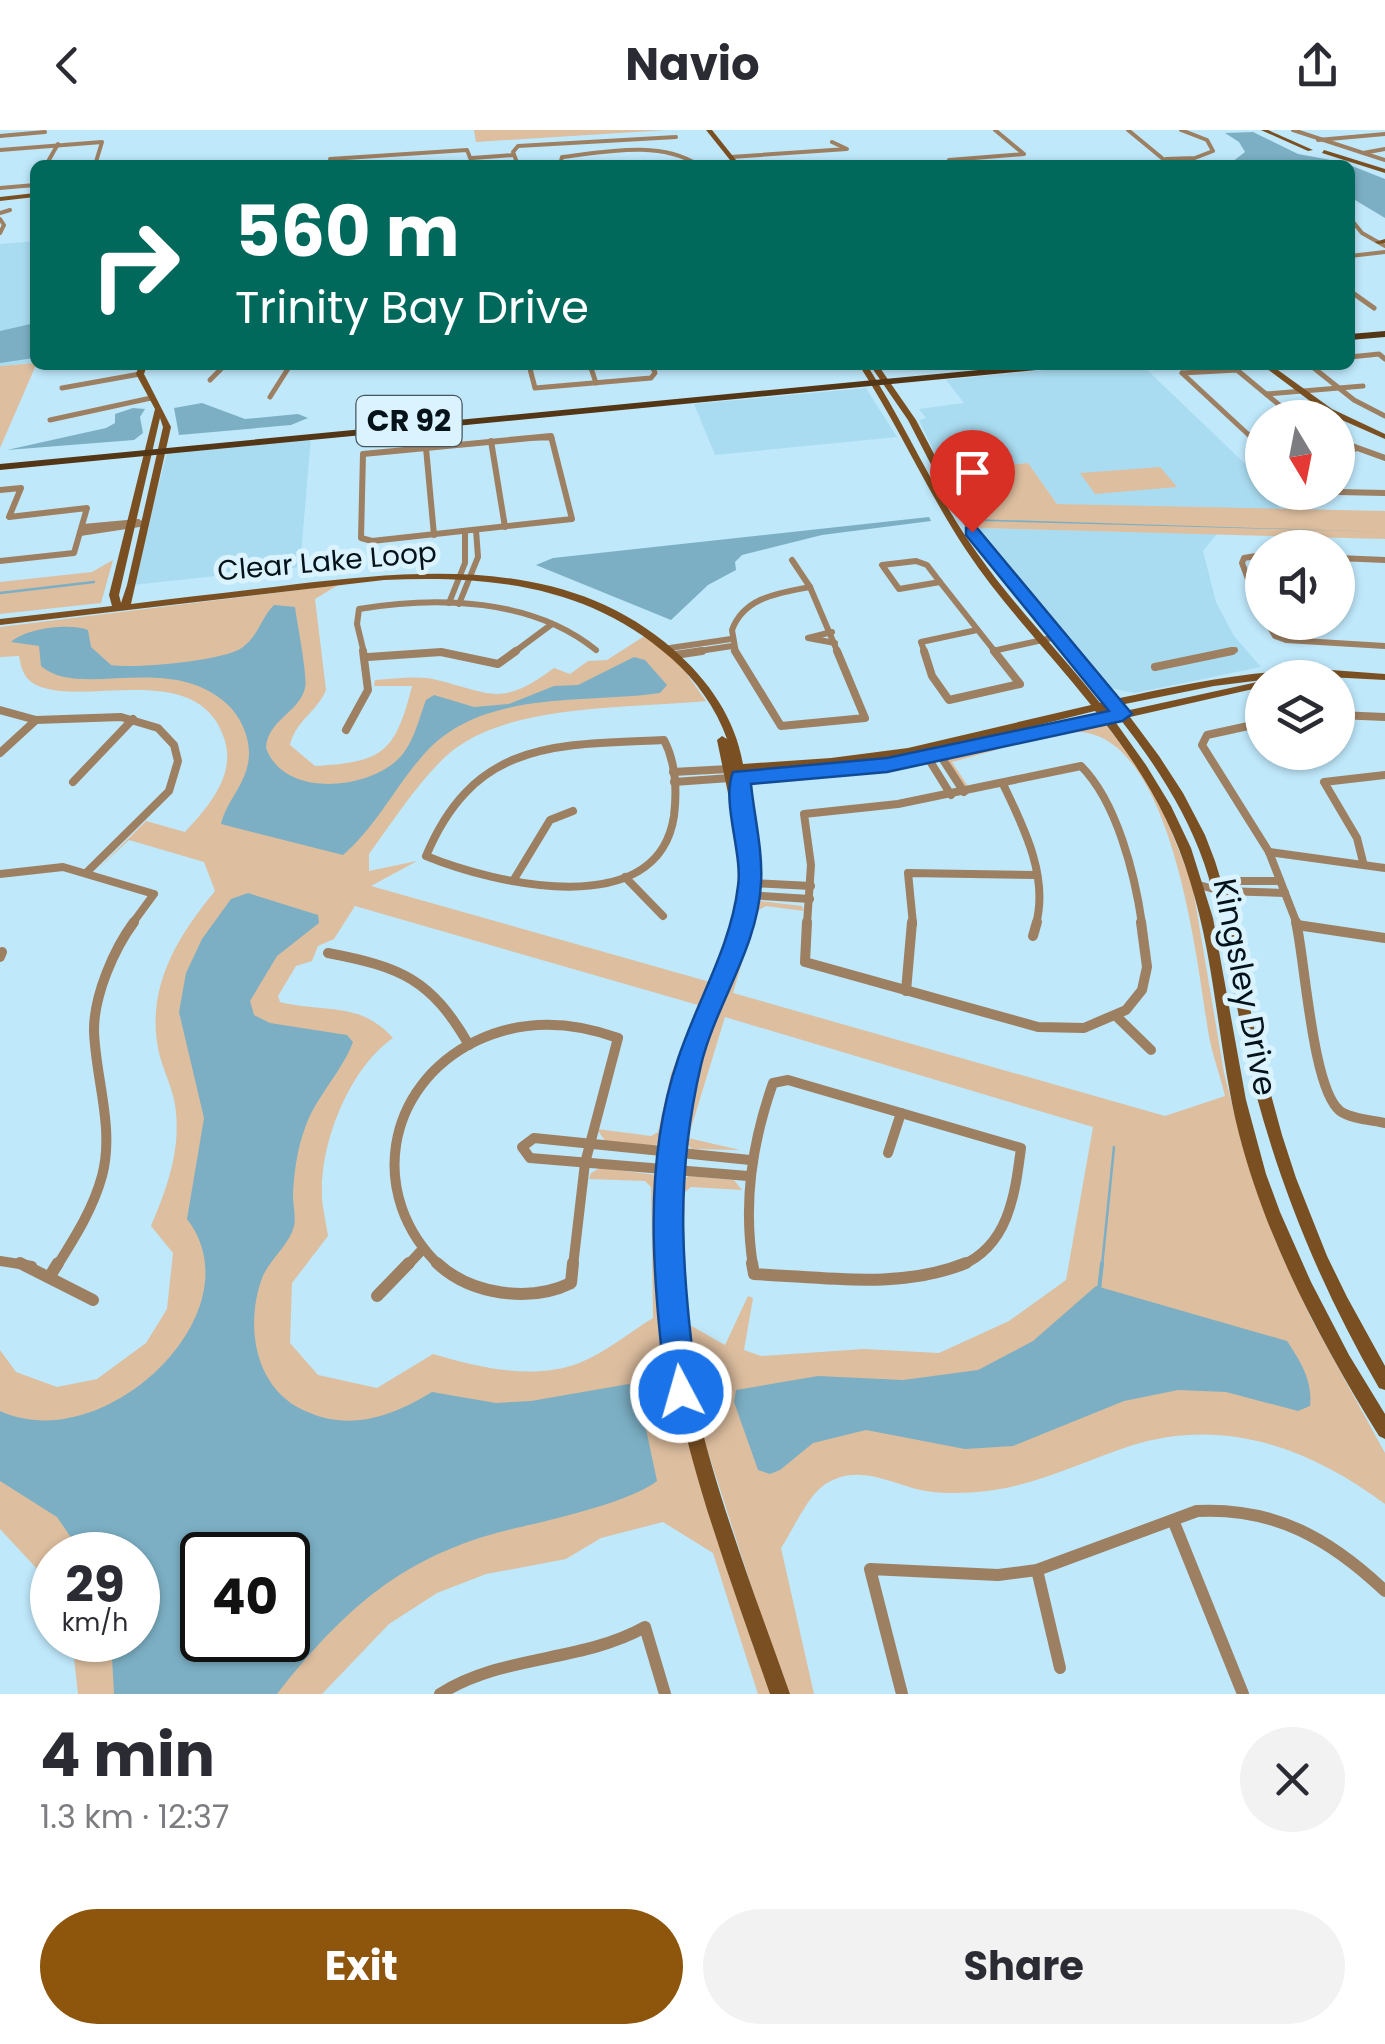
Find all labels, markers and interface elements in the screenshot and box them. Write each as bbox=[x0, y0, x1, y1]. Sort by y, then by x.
text: Navio bbox=[625, 33, 760, 96]
icon: back bbox=[40, 38, 95, 93]
icon: share bbox=[1290, 38, 1345, 93]
text: 560 m bbox=[235, 182, 460, 281]
icon: right bbox=[70, 200, 200, 330]
text: Trinity Bay Drive bbox=[235, 276, 589, 339]
road number: CR 92 bbox=[356, 396, 462, 446]
north arrow bbox=[1245, 400, 1355, 510]
map controls bbox=[1245, 400, 1355, 770]
pin bbox=[930, 430, 1015, 533]
icon: arrive bbox=[945, 445, 1000, 500]
button: sound bbox=[1245, 530, 1355, 640]
street label: Clear Lake Loop bbox=[216, 532, 438, 591]
button: layers bbox=[1245, 660, 1355, 770]
street label: Kingsley Drive bbox=[1202, 874, 1289, 1099]
position arrow bbox=[629, 1340, 733, 1444]
speed limit sign: 40 bbox=[180, 1532, 310, 1662]
text: 29 bbox=[65, 1549, 125, 1620]
text: km/h bbox=[62, 1605, 128, 1640]
text: 4 min bbox=[40, 1713, 215, 1797]
button: close bbox=[1240, 1727, 1345, 1832]
text: 1.3 km · 12:37 bbox=[40, 1794, 229, 1839]
button: Exit bbox=[40, 1909, 683, 2024]
button: Share bbox=[703, 1909, 1345, 2024]

